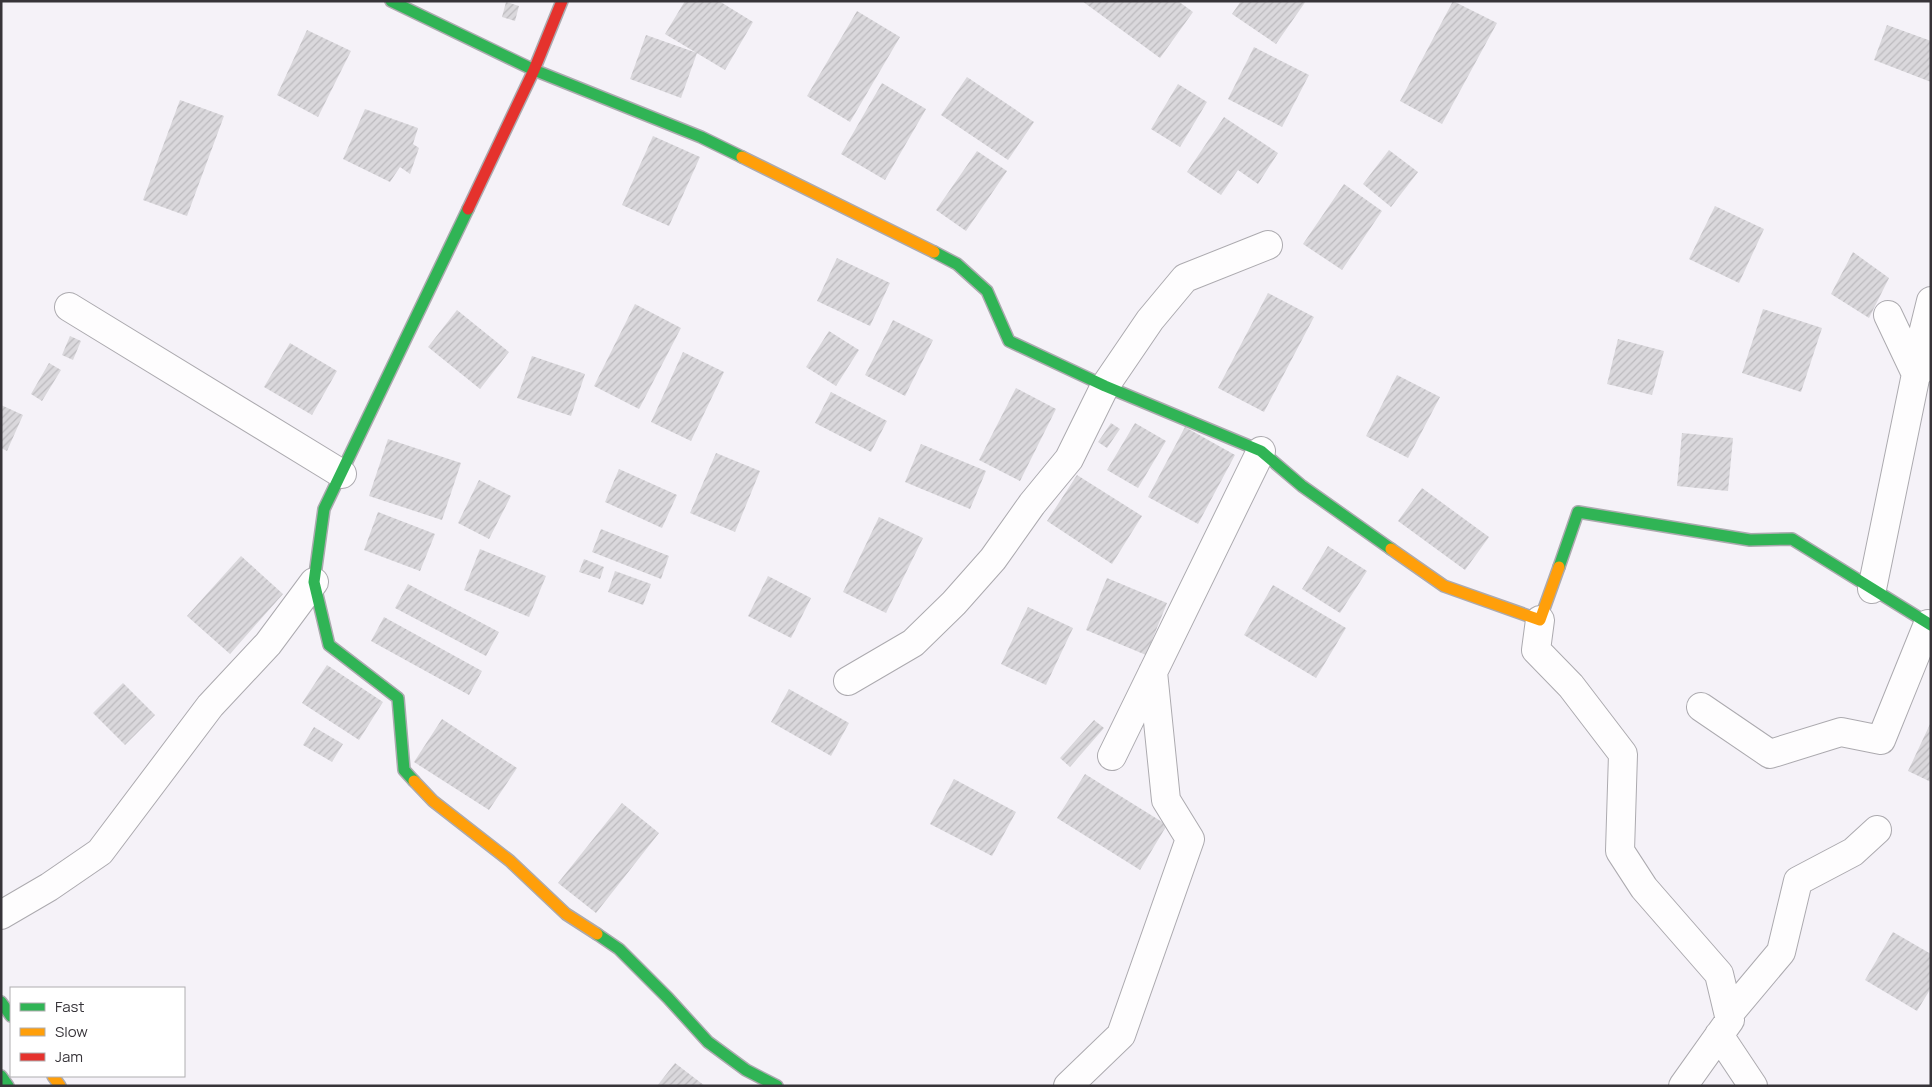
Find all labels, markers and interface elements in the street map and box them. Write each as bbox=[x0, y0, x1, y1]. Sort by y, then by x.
legend bbox=[10, 987, 185, 1077]
text: Fast bbox=[55, 996, 84, 1017]
text: Slow bbox=[55, 1021, 88, 1042]
text: Jam bbox=[55, 1046, 83, 1067]

